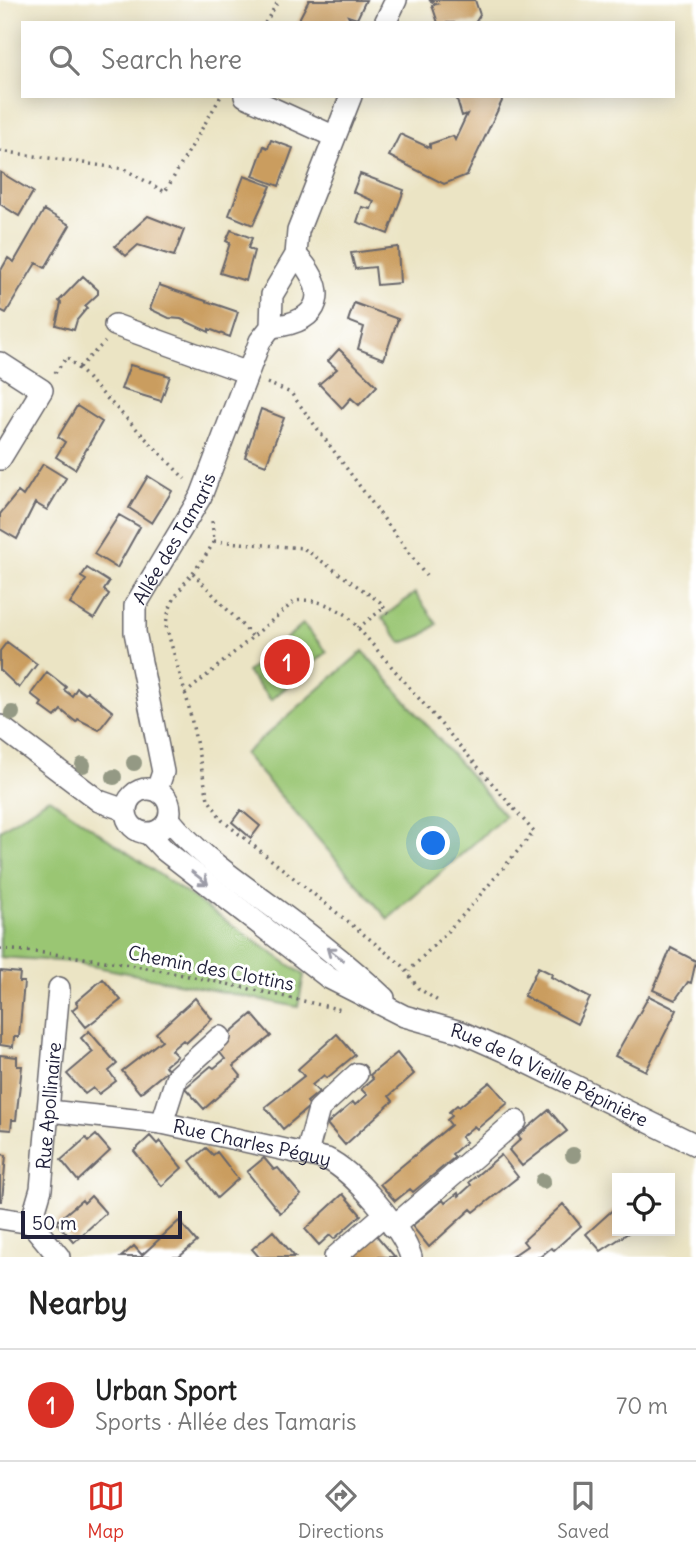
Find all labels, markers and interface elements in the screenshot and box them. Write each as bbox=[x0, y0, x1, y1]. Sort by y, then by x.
search box bbox=[21, 21, 675, 98]
icon: search bbox=[45, 41, 83, 79]
text: Search here bbox=[101, 43, 242, 76]
street label: Allée des Tamaris bbox=[127, 469, 221, 609]
pin: 1 bbox=[264, 636, 310, 688]
your location bbox=[416, 826, 450, 860]
one-way arrow bbox=[191, 871, 209, 886]
street label: Chemin des Clottins bbox=[126, 940, 296, 996]
one-way arrow bbox=[326, 947, 345, 961]
street label: Rue de la Vieille Pépinière bbox=[448, 1018, 652, 1132]
street label: Rue Apollinaire bbox=[31, 1041, 66, 1171]
street label: Rue Charles Péguy bbox=[171, 1114, 333, 1172]
map controls bbox=[612, 1173, 675, 1236]
button: locate bbox=[612, 1173, 675, 1236]
scale bar bbox=[21, 1208, 182, 1240]
text: 50 m bbox=[32, 1211, 77, 1235]
text: Nearby bbox=[28, 1284, 128, 1322]
text: Urban Sport bbox=[95, 1374, 237, 1407]
text: 1 bbox=[46, 1391, 56, 1420]
text: 70 m bbox=[616, 1391, 668, 1420]
text: Sports · Allée des Tamaris bbox=[95, 1407, 357, 1436]
tab: Map bbox=[87, 1477, 125, 1543]
tab: Directions bbox=[298, 1477, 384, 1543]
tab: Saved bbox=[557, 1477, 609, 1543]

